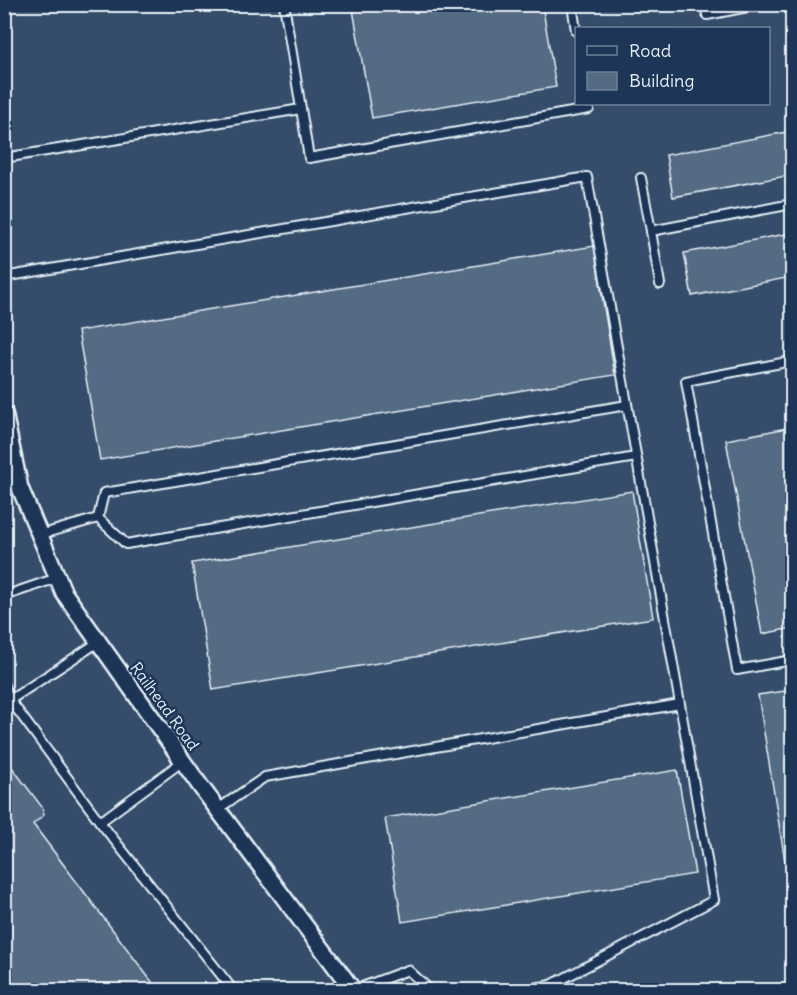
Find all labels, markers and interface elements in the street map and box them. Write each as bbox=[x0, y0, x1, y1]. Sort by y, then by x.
legend bbox=[575, 27, 770, 105]
text: Road bbox=[629, 39, 672, 62]
text: Building bbox=[629, 69, 694, 92]
street label: Railhead Road bbox=[126, 658, 204, 754]

